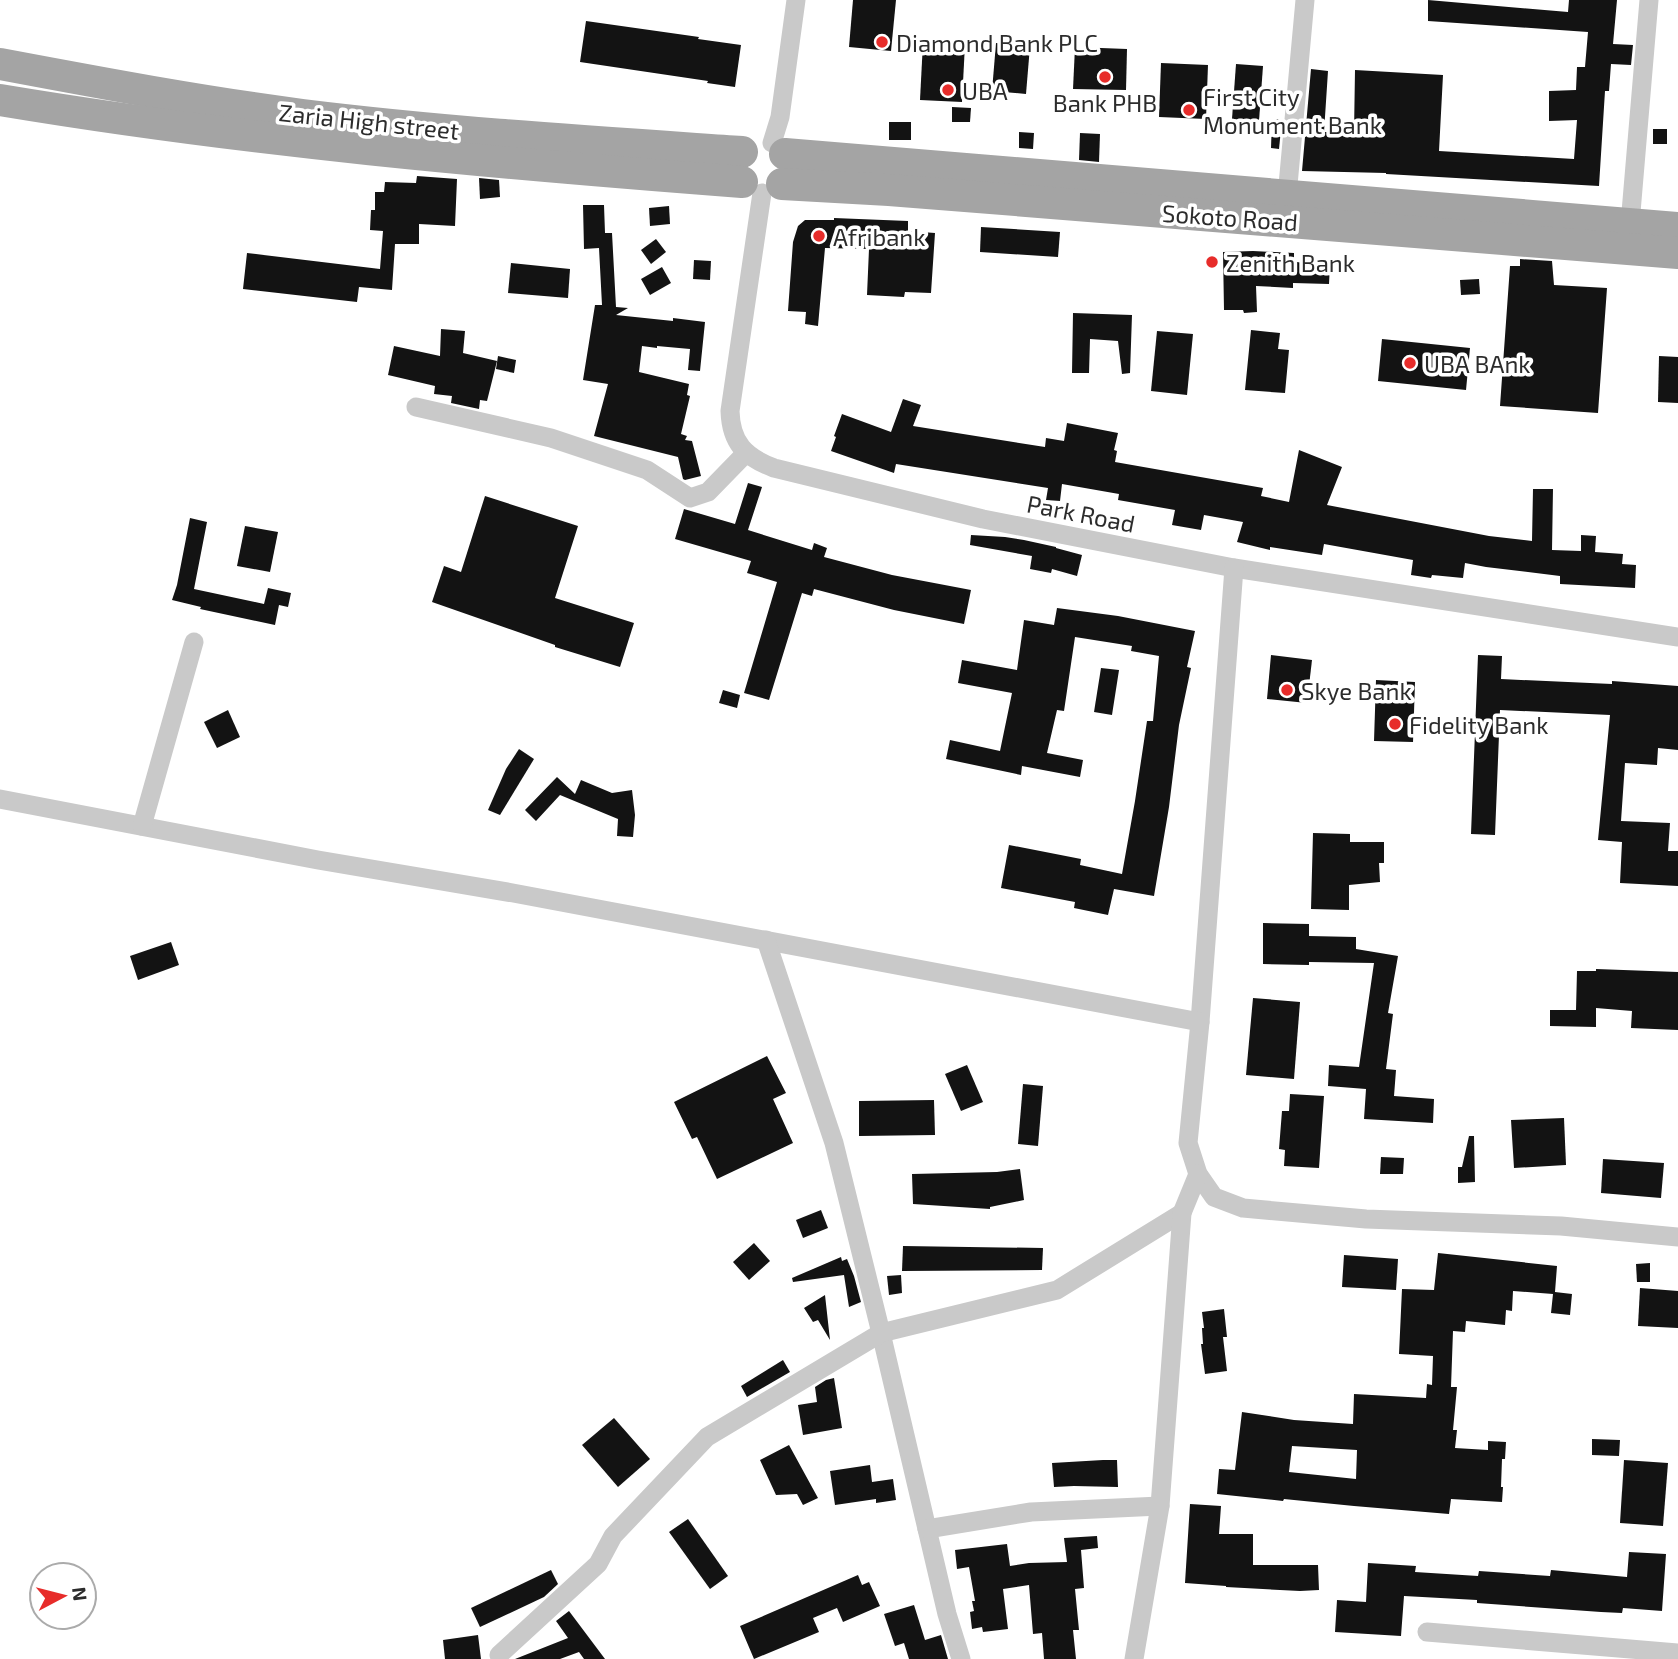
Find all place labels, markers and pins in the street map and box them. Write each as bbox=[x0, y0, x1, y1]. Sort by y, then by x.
place label: Diamond Bank PLC bbox=[896, 28, 1098, 57]
marker: Diamond Bank PLC bbox=[874, 34, 890, 50]
marker: Bank PHB bbox=[1097, 69, 1113, 85]
place label: UBA bbox=[962, 76, 1008, 105]
marker: UBA bbox=[940, 82, 956, 98]
place label: First City Monument Bank bbox=[1203, 82, 1382, 139]
place label: Bank PHB bbox=[1053, 88, 1157, 117]
marker: First City Monument Bank bbox=[1181, 102, 1197, 118]
place label: Afribank bbox=[833, 222, 925, 251]
marker: Afribank bbox=[811, 228, 827, 244]
place label: Zenith Bank bbox=[1226, 248, 1355, 277]
marker: Zenith Bank bbox=[1204, 254, 1220, 270]
place label: UBA BAnk bbox=[1424, 349, 1531, 378]
marker: UBA BAnk bbox=[1402, 355, 1418, 371]
place label: Skye Bank bbox=[1301, 676, 1412, 705]
marker: Skye Bank bbox=[1279, 682, 1295, 698]
place label: Fidelity Bank bbox=[1409, 710, 1549, 739]
marker: Fidelity Bank bbox=[1387, 716, 1403, 732]

